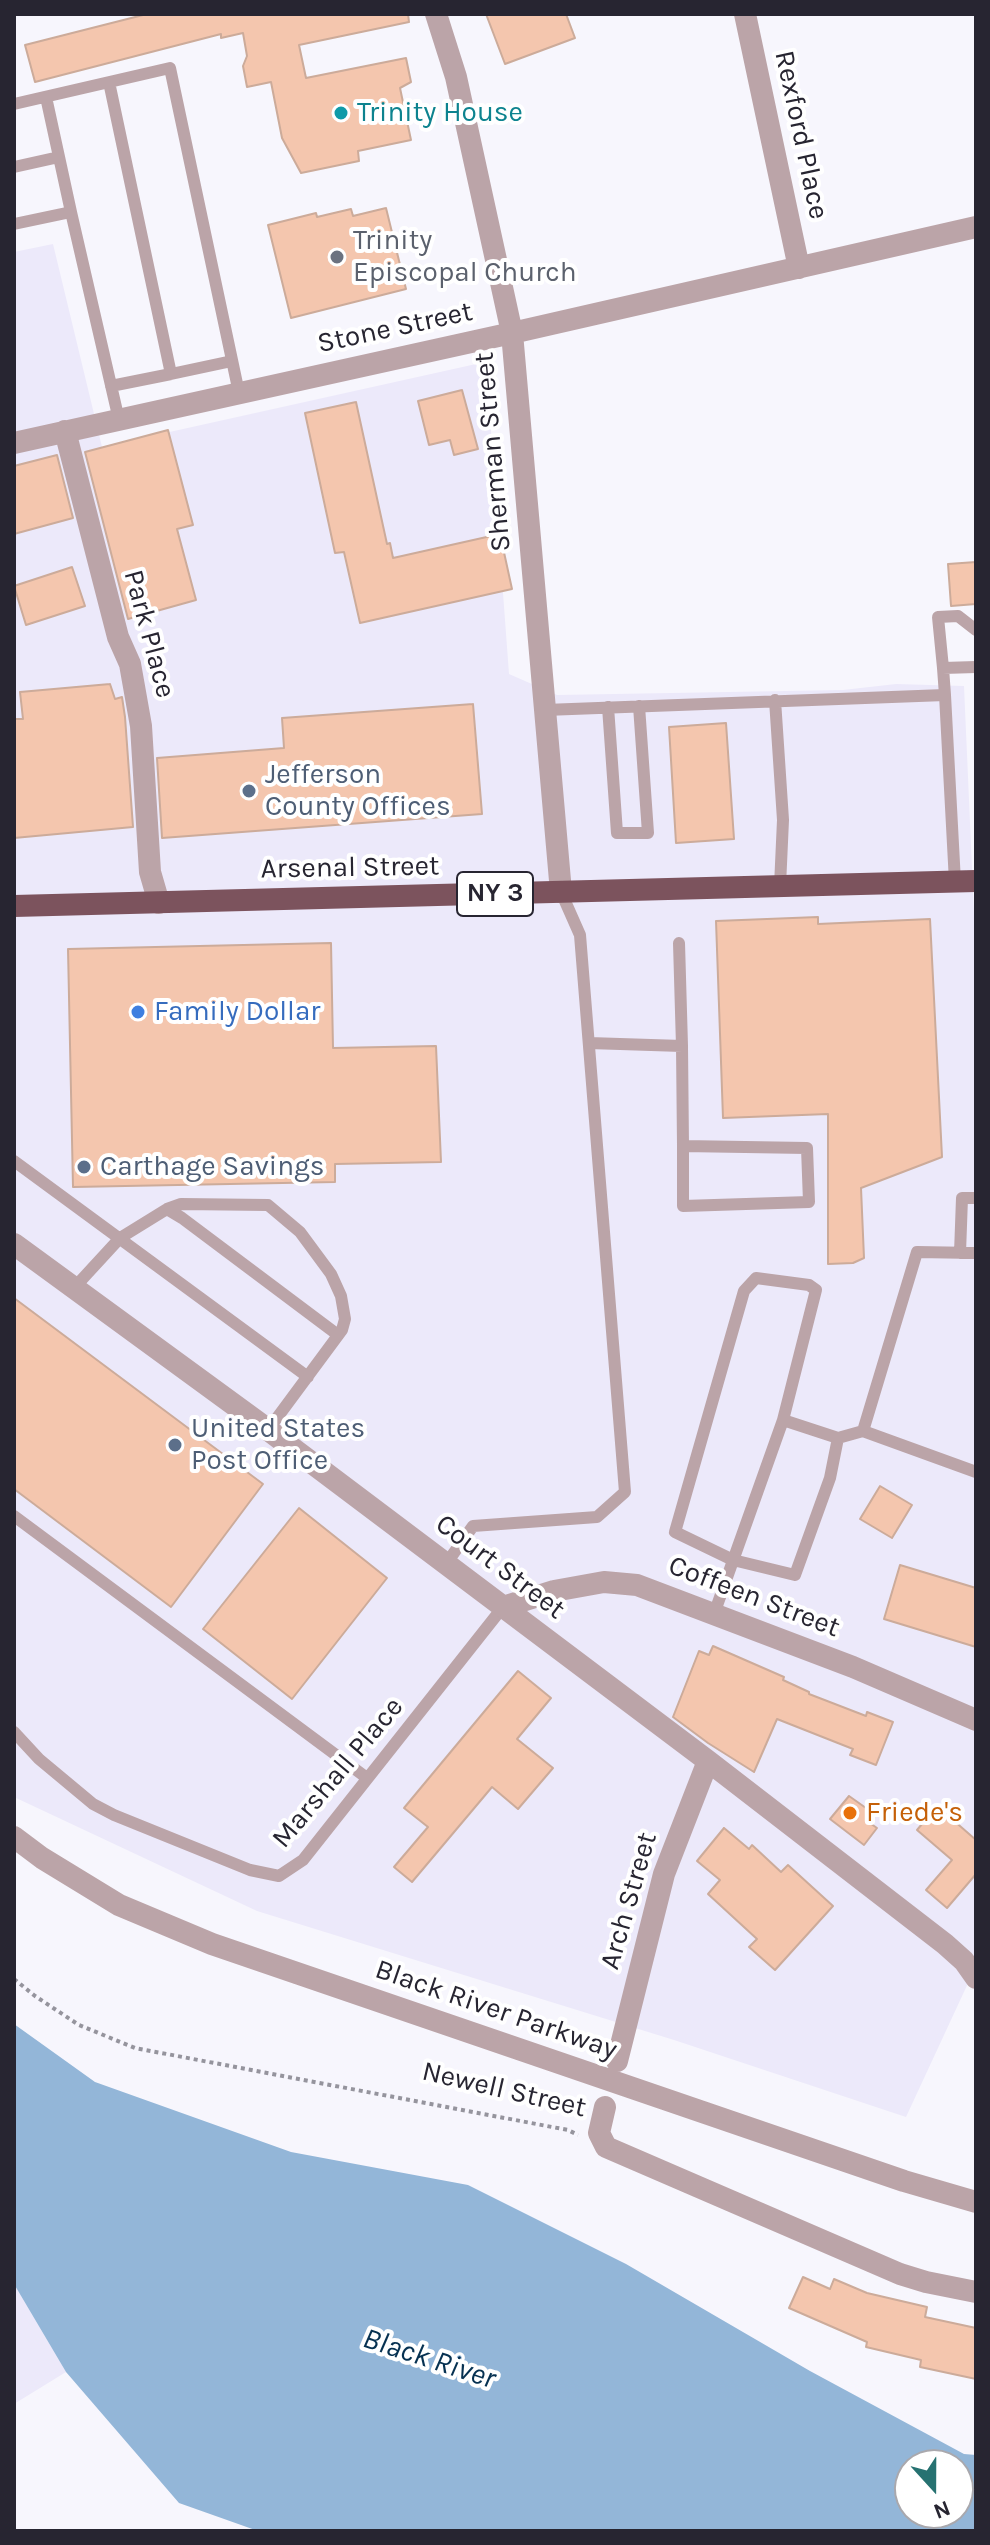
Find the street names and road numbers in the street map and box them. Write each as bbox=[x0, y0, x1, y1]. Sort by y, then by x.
street label: Rexford Place bbox=[767, 48, 835, 222]
street label: Stone Street bbox=[314, 295, 476, 361]
street label: Sherman Street bbox=[468, 351, 518, 553]
street label: Park Place bbox=[116, 566, 182, 702]
street label: Arsenal Street bbox=[260, 850, 440, 886]
road number: NY 3 bbox=[457, 872, 533, 916]
street label: Court Street bbox=[429, 1507, 571, 1627]
street label: Coffeen Street bbox=[664, 1549, 844, 1645]
street label: Marshall Place bbox=[265, 1691, 411, 1855]
street label: Arch Street bbox=[593, 1829, 665, 1973]
street label: Black River Parkway bbox=[371, 1953, 621, 2067]
street label: Newell Street bbox=[419, 2055, 589, 2125]

